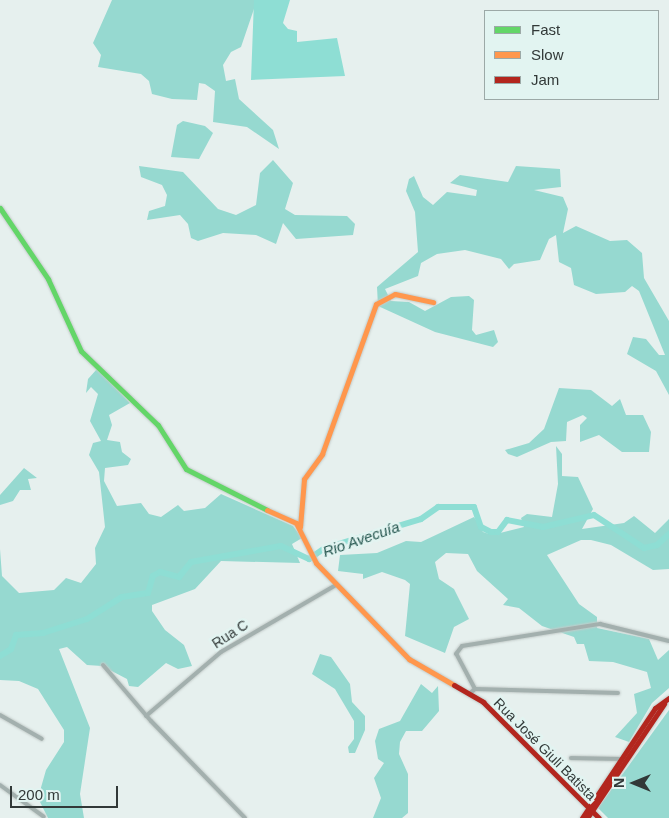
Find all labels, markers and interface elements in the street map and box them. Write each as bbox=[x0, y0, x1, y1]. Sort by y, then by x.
legend bbox=[484, 10, 659, 100]
text: Fast bbox=[531, 21, 560, 38]
text: Slow bbox=[531, 46, 564, 63]
text: Jam bbox=[531, 71, 559, 88]
water label: Rio Avecuía bbox=[320, 517, 402, 561]
street label: Rua C bbox=[209, 616, 251, 652]
street label: Rua José Giuli Batista bbox=[490, 694, 600, 804]
north arrow bbox=[609, 758, 659, 808]
scale bar bbox=[12, 776, 120, 808]
text: N bbox=[611, 778, 627, 788]
text: 200 m bbox=[18, 786, 60, 803]

